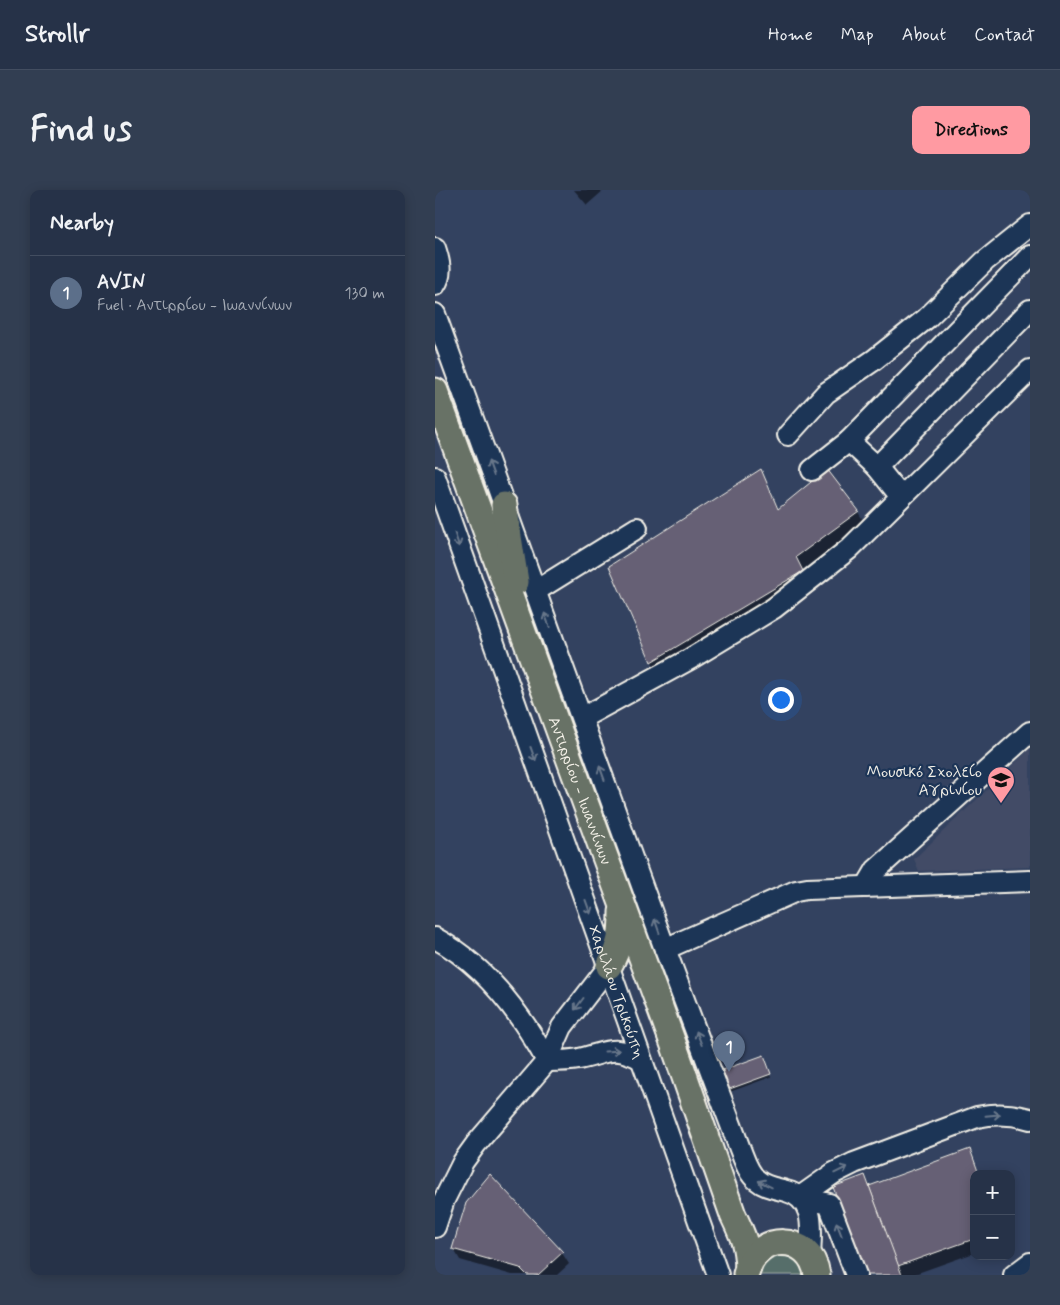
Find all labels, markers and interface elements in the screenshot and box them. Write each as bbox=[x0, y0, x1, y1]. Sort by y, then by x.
text: Strollr bbox=[25, 19, 89, 50]
text: Home bbox=[768, 23, 813, 47]
text: Map bbox=[841, 23, 874, 47]
text: About bbox=[902, 23, 946, 47]
text: Contact bbox=[974, 23, 1035, 47]
button: Directions bbox=[912, 106, 1030, 154]
text: Find us bbox=[30, 107, 132, 153]
text: Nearby bbox=[50, 209, 114, 237]
text: AVIN bbox=[97, 270, 145, 295]
text: 1 bbox=[62, 283, 70, 304]
text: 130 m bbox=[344, 283, 385, 304]
text: Fuel · Αντιρρίου - Ιωαννίνων bbox=[97, 295, 292, 316]
one-way arrow bbox=[486, 461, 495, 476]
one-way arrow bbox=[453, 532, 462, 547]
one-way arrow bbox=[542, 613, 551, 628]
your location bbox=[768, 687, 794, 713]
street label: Αντιρρίου - Ιωαννίνων bbox=[543, 714, 616, 868]
one-way arrow bbox=[529, 746, 538, 761]
place label: Μουσικό Σχολείο Αγρινίου bbox=[867, 762, 982, 801]
school or university icon: Μουσικό Σχολείο Αγρινίου bbox=[986, 765, 1016, 804]
one-way arrow bbox=[597, 766, 606, 781]
one-way arrow bbox=[584, 899, 593, 914]
one-way arrow bbox=[652, 919, 661, 934]
street label: Χαριλάου Τρικούπη bbox=[583, 922, 649, 1062]
one-way arrow bbox=[574, 997, 585, 1010]
one-way arrow bbox=[694, 1031, 703, 1046]
pin: 1 bbox=[713, 1031, 745, 1072]
one-way arrow bbox=[603, 1047, 619, 1056]
one-way arrow bbox=[985, 1110, 1001, 1119]
one-way arrow bbox=[833, 1165, 848, 1174]
map controls bbox=[970, 1170, 1015, 1260]
button: + bbox=[970, 1170, 1015, 1215]
one-way arrow bbox=[757, 1179, 772, 1189]
button: − bbox=[970, 1215, 1015, 1260]
one-way arrow bbox=[834, 1222, 843, 1238]

